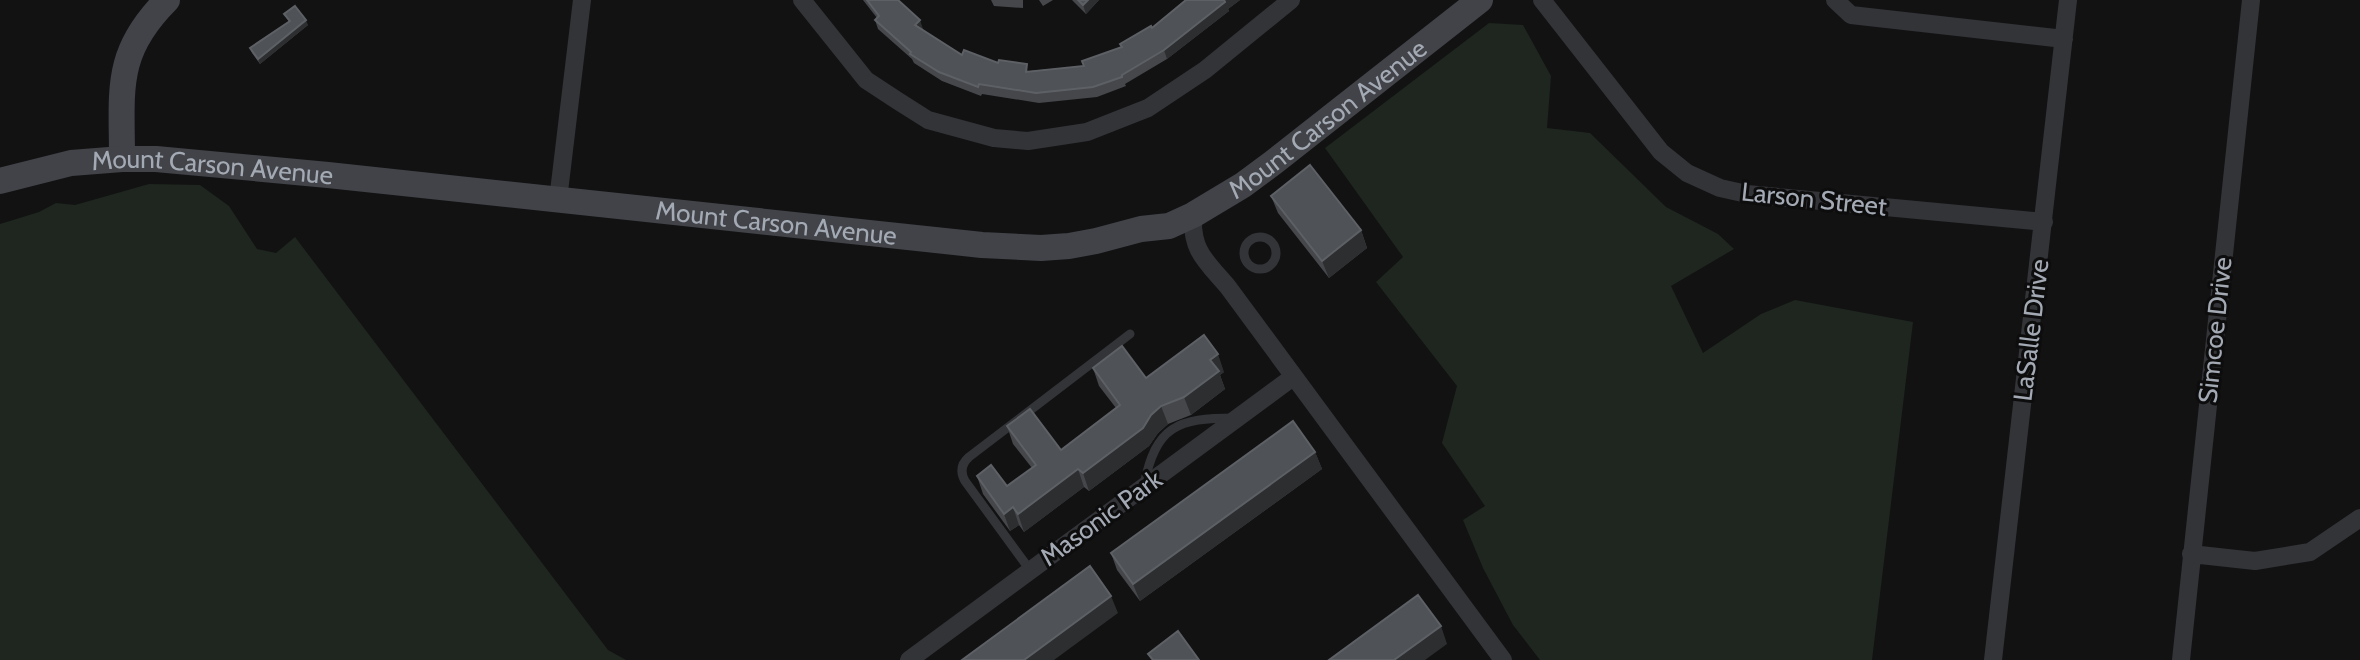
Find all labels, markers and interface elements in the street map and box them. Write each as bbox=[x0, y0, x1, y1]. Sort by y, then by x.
street label: Mount Carson Avenue bbox=[1223, 32, 1433, 206]
street label: Mount Carson Avenue bbox=[90, 143, 335, 191]
street label: Larson Street bbox=[1740, 175, 1888, 223]
street label: Mount Carson Avenue bbox=[654, 194, 899, 252]
street label: Simcoe Drive bbox=[2191, 255, 2239, 405]
street label: LaSalle Drive bbox=[2006, 257, 2056, 403]
street label: Masonic Park bbox=[1034, 463, 1169, 573]

